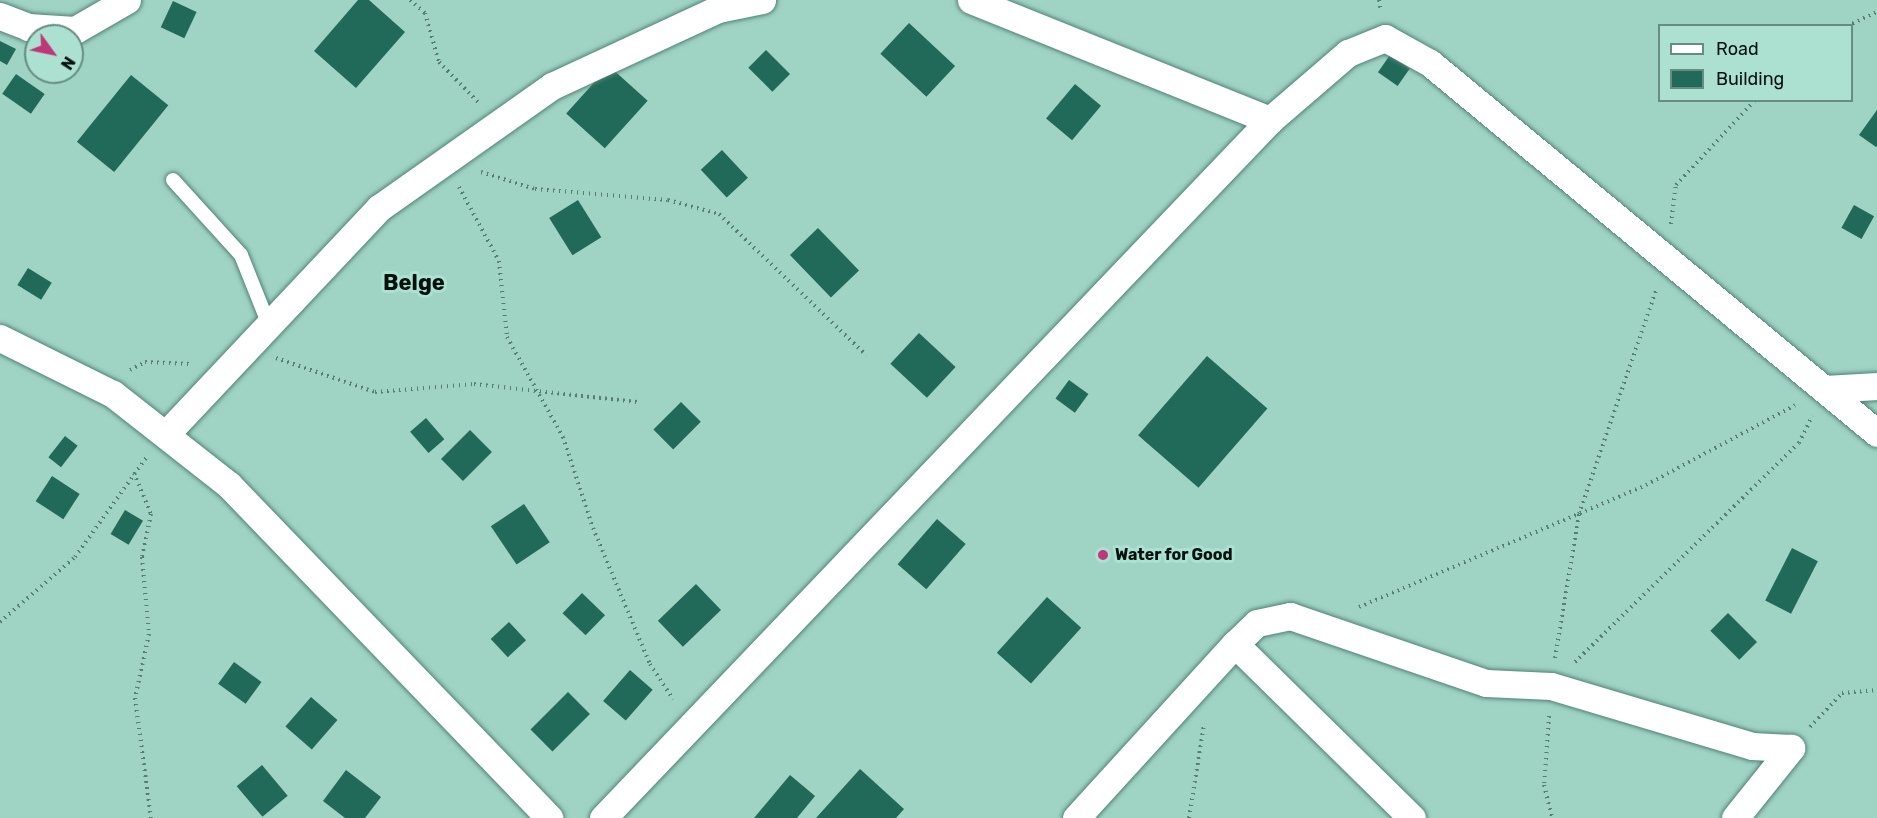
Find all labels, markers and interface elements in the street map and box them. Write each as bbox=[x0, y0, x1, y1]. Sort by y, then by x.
north arrow bbox=[24, 24, 84, 84]
legend bbox=[1658, 24, 1853, 102]
text: Road bbox=[1716, 38, 1759, 60]
text: N bbox=[57, 53, 79, 73]
text: Building bbox=[1716, 68, 1784, 90]
district label: Belge bbox=[383, 270, 445, 296]
place label: Water for Good bbox=[1115, 545, 1234, 565]
marker: Water for Good bbox=[1096, 548, 1110, 562]

